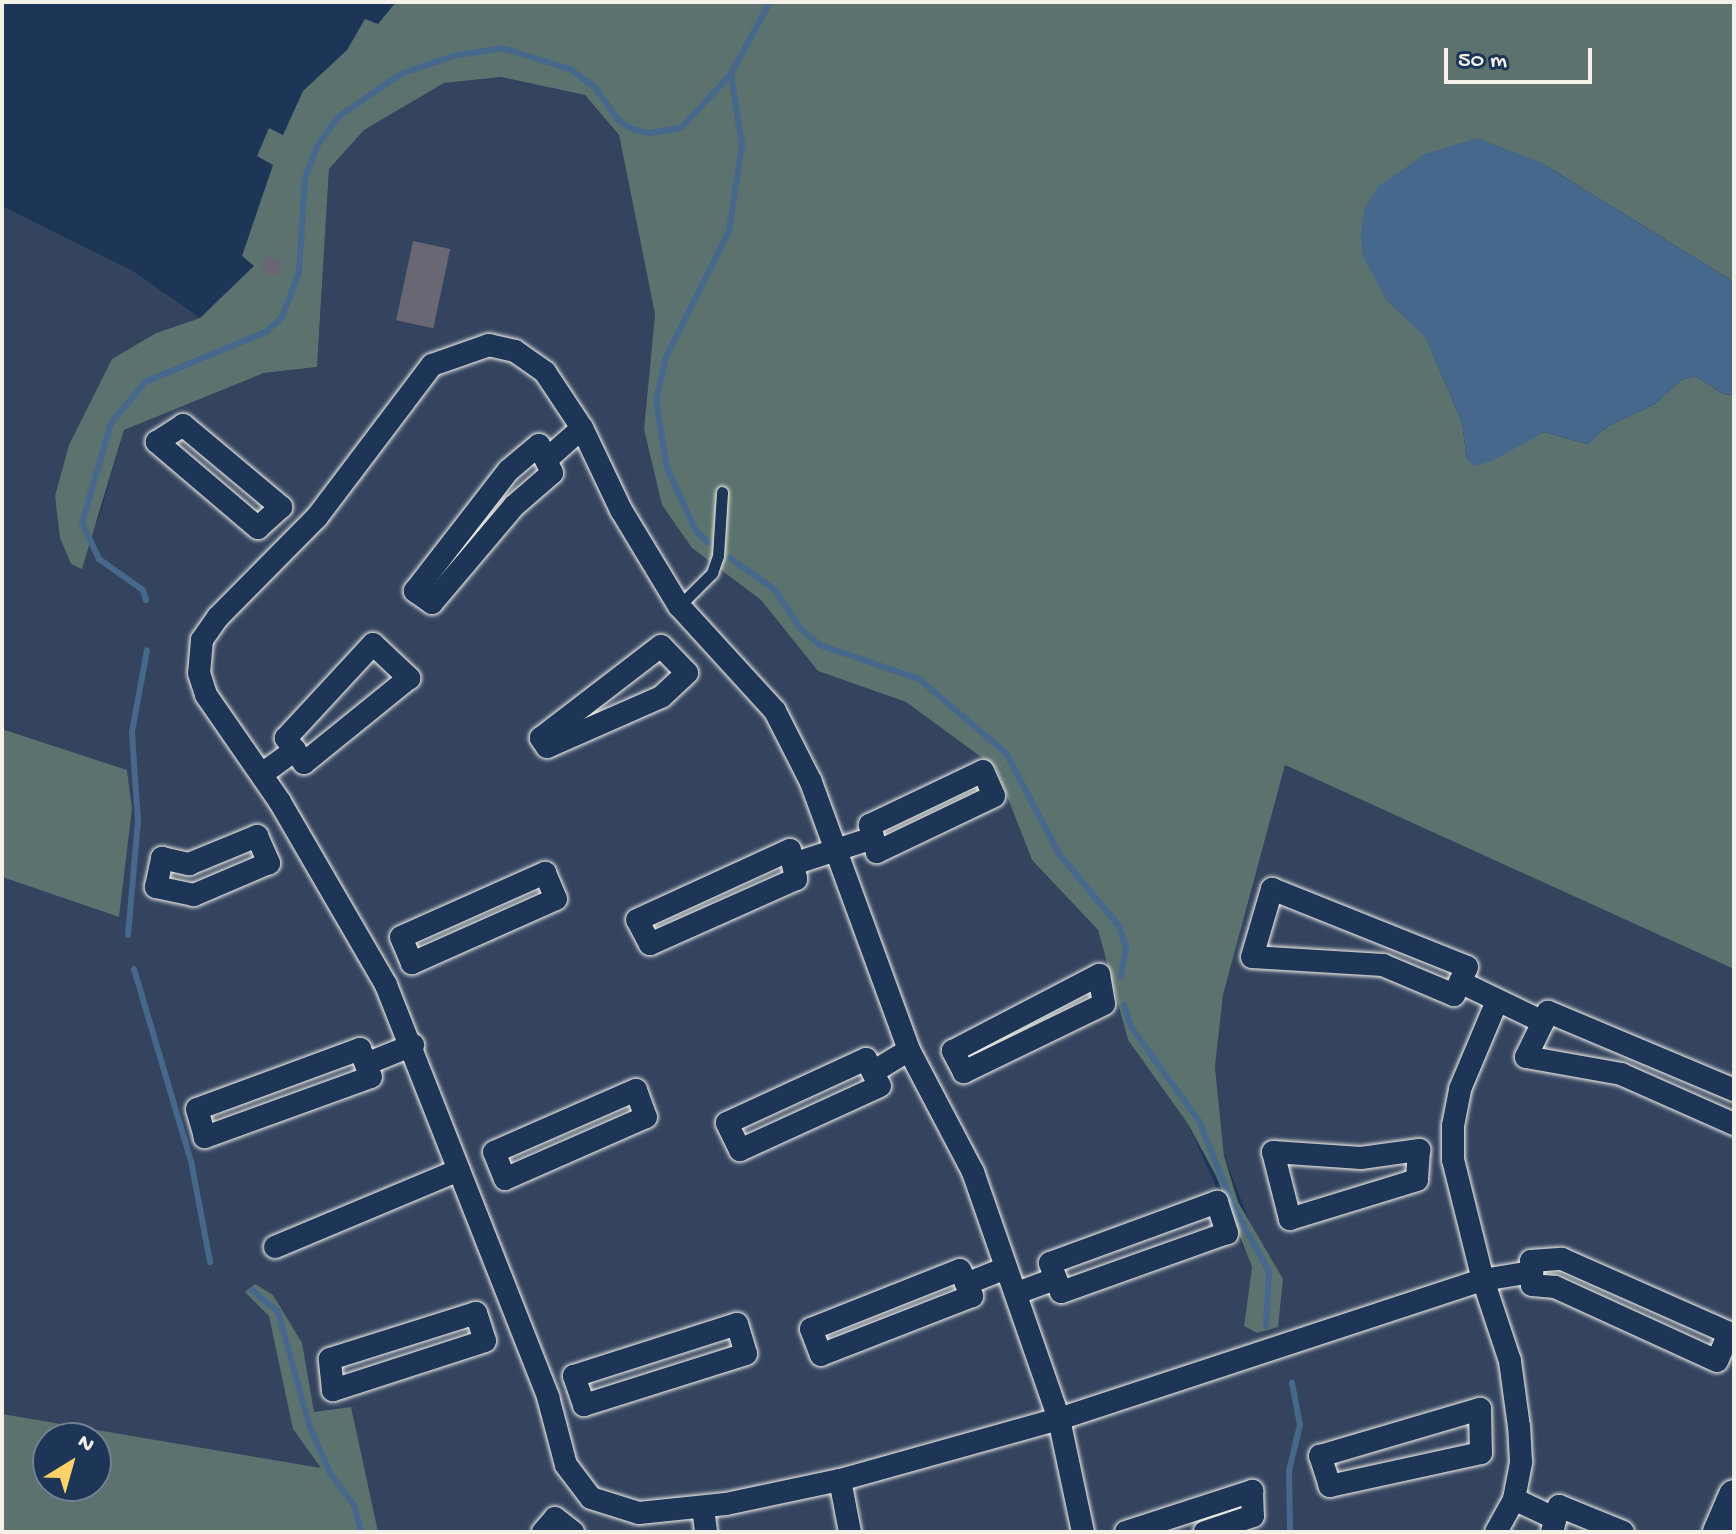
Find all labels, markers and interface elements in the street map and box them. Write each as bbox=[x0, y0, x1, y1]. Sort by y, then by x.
scale bar bbox=[1448, 32, 1596, 82]
text: 50 m bbox=[1458, 47, 1507, 76]
north arrow bbox=[32, 1422, 112, 1502]
text: N bbox=[72, 1430, 99, 1459]

